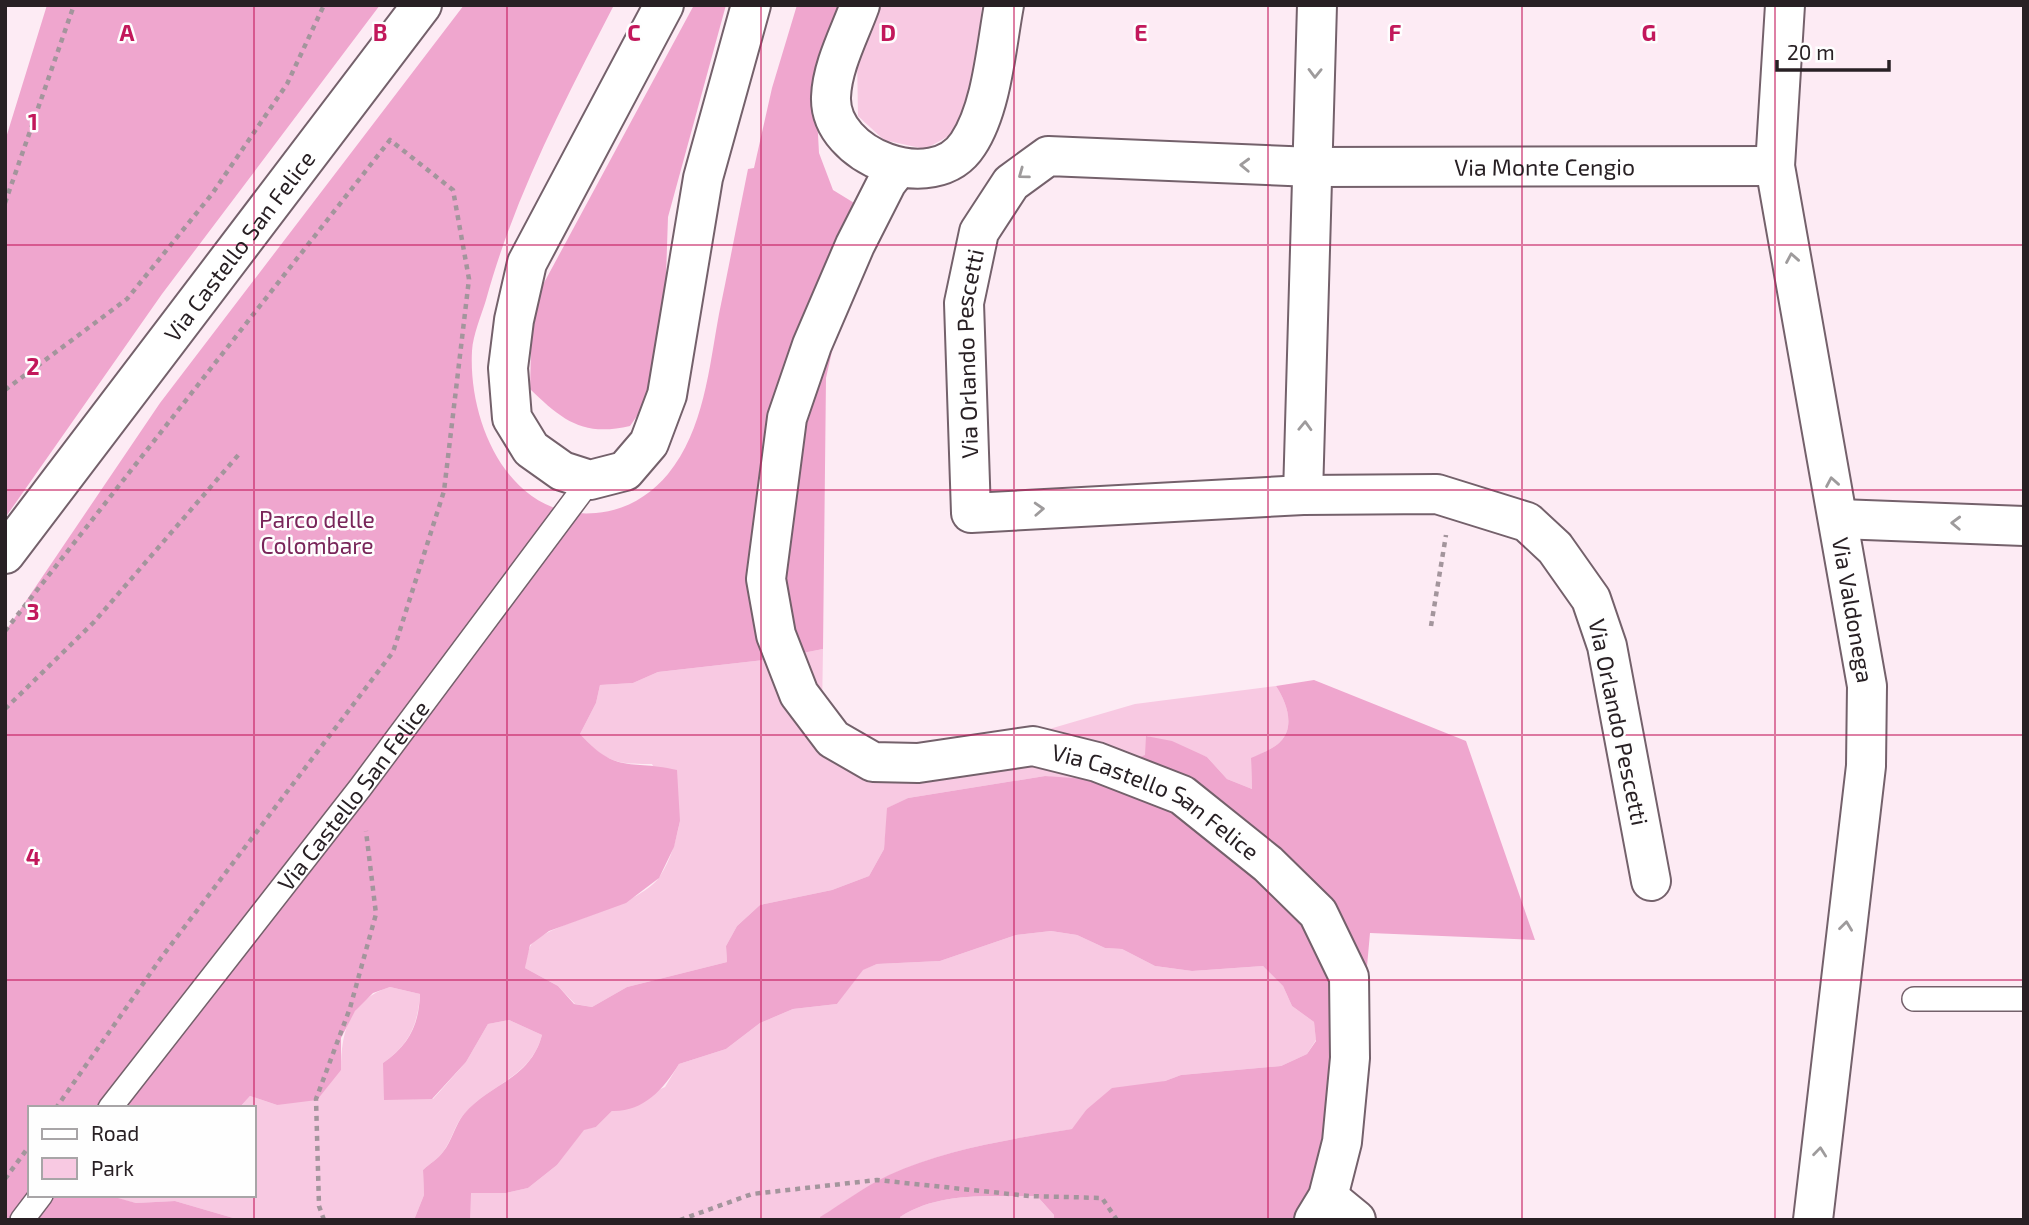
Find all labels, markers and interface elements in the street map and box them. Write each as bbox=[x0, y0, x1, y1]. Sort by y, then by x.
text: A bbox=[119, 18, 135, 46]
text: B bbox=[373, 18, 387, 46]
text: C bbox=[627, 18, 641, 46]
text: D bbox=[880, 18, 896, 46]
text: E bbox=[1134, 18, 1148, 46]
text: F bbox=[1389, 18, 1402, 46]
text: G bbox=[1642, 18, 1656, 46]
scale bar bbox=[1777, 28, 1889, 72]
text: 20 m bbox=[1787, 39, 1835, 64]
one-way arrow bbox=[1308, 68, 1323, 79]
text: 1 bbox=[28, 107, 38, 135]
street label: Via Castello San Felice bbox=[158, 145, 321, 347]
street label: Via Monte Cengio bbox=[1454, 152, 1635, 181]
one-way arrow bbox=[1239, 157, 1250, 172]
one-way arrow bbox=[1019, 166, 1031, 178]
street label: Via Orlando Pescetti bbox=[950, 246, 989, 459]
one-way arrow bbox=[1785, 252, 1800, 264]
text: 2 bbox=[26, 352, 40, 380]
one-way arrow bbox=[1297, 421, 1312, 432]
one-way arrow bbox=[1825, 476, 1840, 488]
one-way arrow bbox=[1034, 502, 1045, 517]
park label: Parco delle Colombare bbox=[259, 505, 375, 559]
one-way arrow bbox=[1950, 516, 1961, 531]
street label: Via Valdonega bbox=[1827, 535, 1880, 685]
text: 3 bbox=[26, 597, 40, 625]
street label: Via Orlando Pescetti bbox=[1583, 616, 1655, 828]
street label: Via Castello San Felice bbox=[271, 695, 435, 896]
street label: Via Castello San Felice bbox=[1049, 737, 1265, 866]
text: 4 bbox=[26, 842, 40, 870]
one-way arrow bbox=[1838, 920, 1853, 932]
legend bbox=[28, 1106, 256, 1197]
text: Road bbox=[91, 1120, 139, 1145]
one-way arrow bbox=[1812, 1146, 1827, 1157]
text: Park bbox=[91, 1155, 134, 1180]

